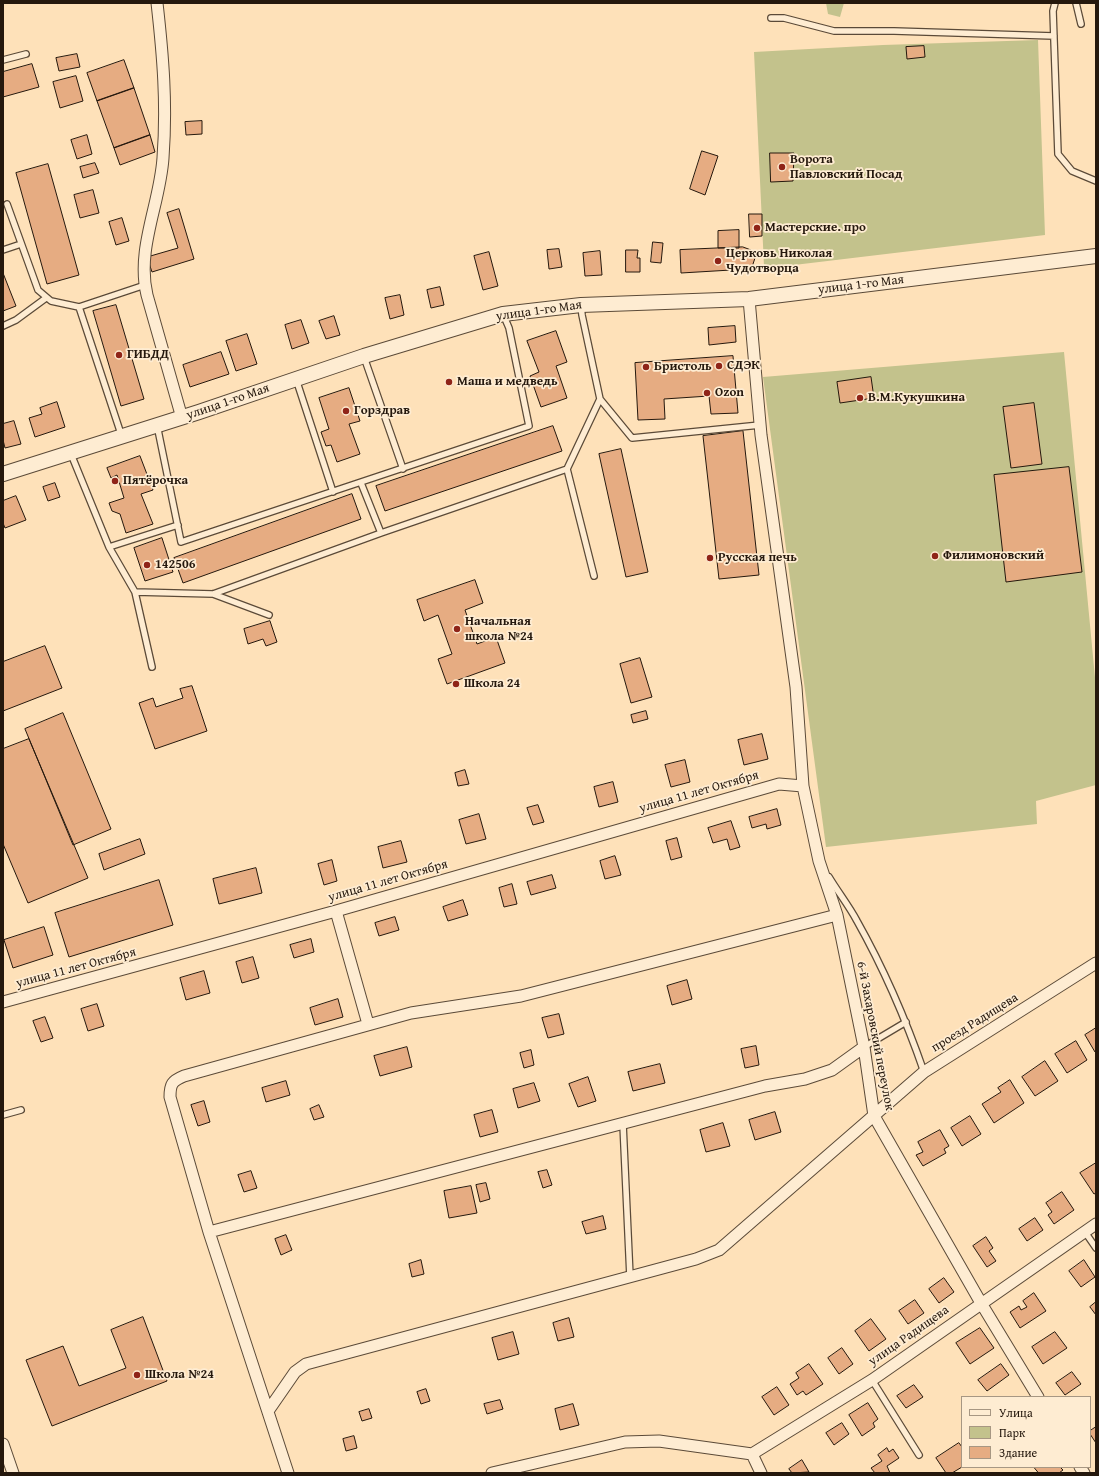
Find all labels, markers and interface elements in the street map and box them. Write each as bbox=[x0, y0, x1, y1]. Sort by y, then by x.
place label: Ворота Павловский Посад bbox=[790, 152, 903, 183]
marker: Ворота Павловский Посад bbox=[777, 162, 787, 172]
place label: Мастерские. про bbox=[765, 220, 866, 236]
marker: Мастерские. про bbox=[752, 223, 762, 233]
place label: Церковь Николая Чудотворца bbox=[726, 246, 832, 277]
marker: Церковь Николая Чудотворца bbox=[713, 256, 723, 266]
street label: улица 1-го Мая bbox=[817, 272, 905, 298]
street label: улица 1-го Мая bbox=[495, 297, 583, 325]
place label: ГИБДД bbox=[127, 347, 169, 363]
marker: ГИБДД bbox=[114, 350, 124, 360]
place label: СДЭК bbox=[727, 358, 760, 374]
place label: Бристоль bbox=[654, 359, 712, 375]
marker: СДЭК bbox=[714, 361, 724, 371]
marker: Бристоль bbox=[641, 362, 651, 372]
place label: Маша и медведь bbox=[457, 374, 558, 390]
marker: Маша и медведь bbox=[444, 377, 454, 387]
street label: улица 1-го Мая bbox=[184, 381, 272, 423]
place label: Ozon bbox=[715, 385, 744, 401]
marker: Ozon bbox=[702, 388, 712, 398]
place label: В.М.Кукушкина bbox=[868, 390, 965, 406]
marker: В.М.Кукушкина bbox=[855, 393, 865, 403]
place label: Горздрав bbox=[354, 403, 410, 419]
marker: Горздрав bbox=[341, 406, 351, 416]
place label: Пятёрочка bbox=[123, 473, 188, 489]
marker: Пятёрочка bbox=[110, 476, 120, 486]
place label: Филимоновский bbox=[943, 548, 1044, 564]
place label: Русская печь bbox=[718, 550, 797, 566]
marker: Филимоновский bbox=[930, 551, 940, 561]
marker: Русская печь bbox=[705, 553, 715, 563]
place label: 142506 bbox=[155, 557, 195, 573]
marker: 142506 bbox=[142, 560, 152, 570]
place label: Начальная школа №24 bbox=[465, 614, 533, 645]
marker: Начальная школа №24 bbox=[452, 624, 462, 634]
place label: Школа 24 bbox=[464, 676, 520, 692]
marker: Школа 24 bbox=[451, 679, 461, 689]
street label: улица 11 лет Октября bbox=[637, 767, 761, 817]
street label: улица 11 лет Октября bbox=[326, 856, 450, 906]
street label: улица 11 лет Октября bbox=[14, 944, 138, 992]
street label: 6-й Захаровский переулок bbox=[853, 960, 897, 1112]
street label: проезд Радищева bbox=[929, 990, 1021, 1056]
street label: улица Радищева bbox=[866, 1302, 952, 1370]
place label: Школа №24 bbox=[145, 1367, 214, 1383]
marker: Школа №24 bbox=[132, 1370, 142, 1380]
legend bbox=[961, 1396, 1091, 1468]
text: Улица bbox=[999, 1404, 1033, 1421]
text: Парк bbox=[999, 1424, 1025, 1441]
text: Здание bbox=[999, 1444, 1037, 1461]

